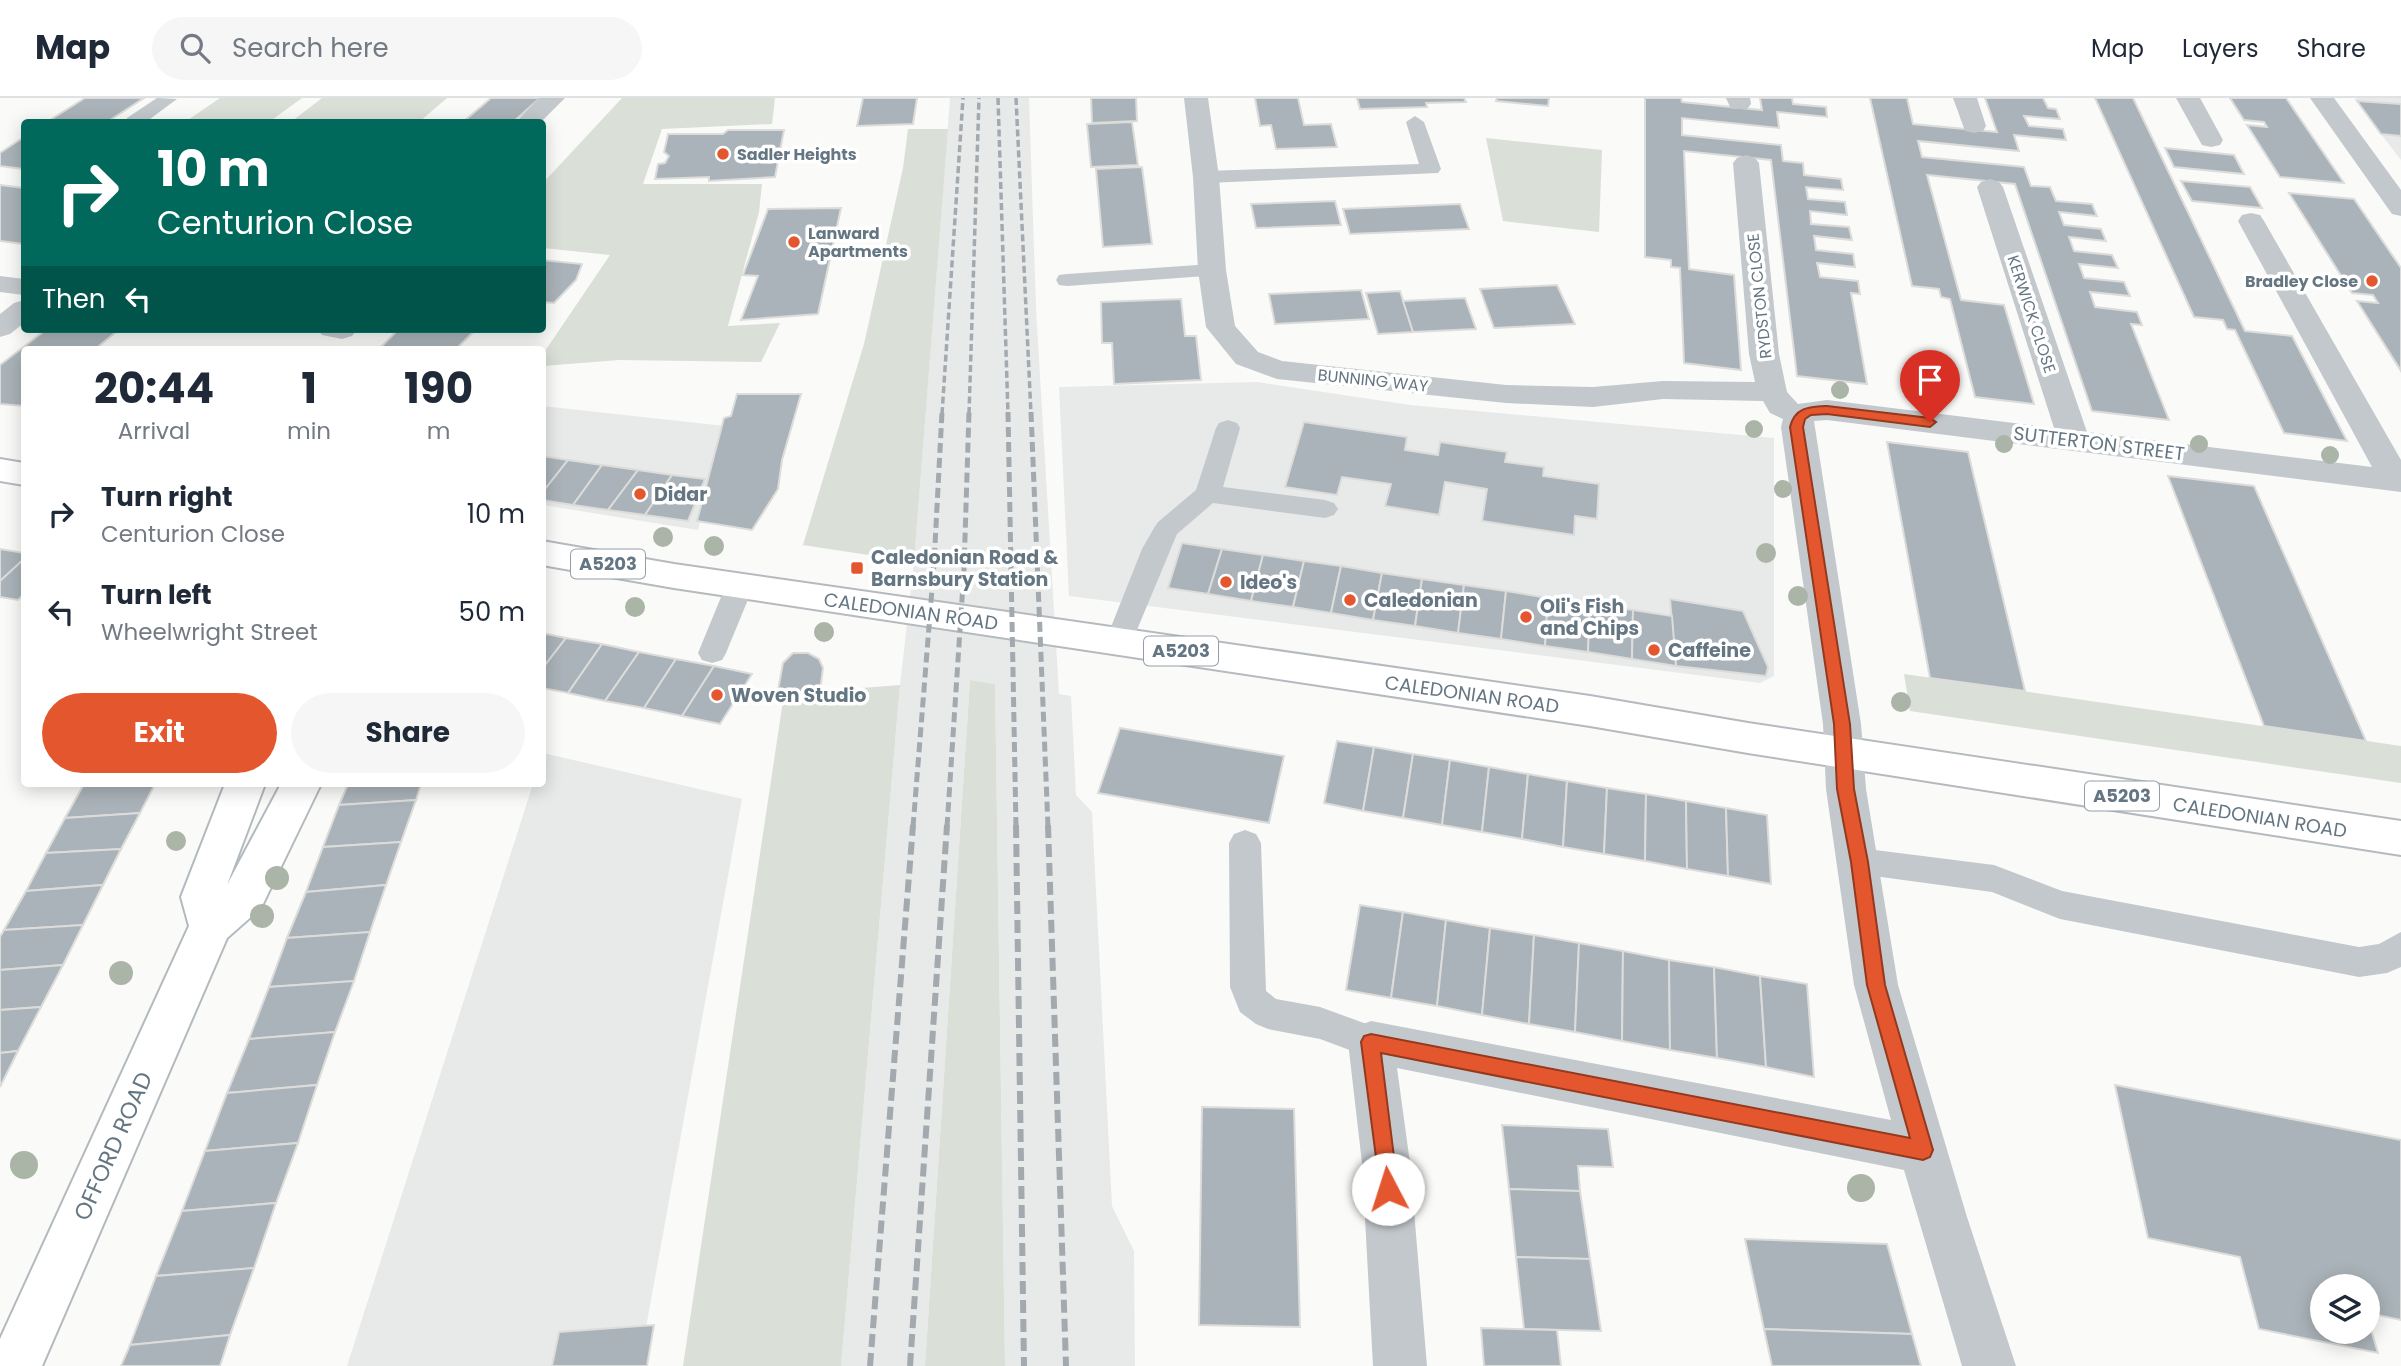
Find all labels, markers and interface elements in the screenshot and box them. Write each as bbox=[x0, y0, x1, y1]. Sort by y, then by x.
search box bbox=[152, 17, 642, 80]
text: Map bbox=[35, 24, 110, 71]
icon: search bbox=[176, 29, 214, 67]
text: Search here bbox=[232, 30, 389, 66]
text: Map bbox=[2091, 32, 2144, 65]
text: Layers bbox=[2182, 32, 2258, 65]
text: Share bbox=[2296, 32, 2366, 65]
text: 10 m bbox=[157, 135, 270, 203]
place label: Sadler Heights bbox=[737, 143, 857, 166]
marker: Sadler Heights bbox=[715, 146, 731, 162]
icon: right bbox=[42, 147, 133, 238]
text: Centurion Close bbox=[157, 200, 413, 245]
place label: Lanward Apartments bbox=[808, 222, 908, 263]
street label: RYDSTON CLOSE bbox=[1741, 232, 1778, 360]
marker: Lanward Apartments bbox=[786, 234, 802, 250]
street label: KERWICK CLOSE bbox=[2002, 252, 2061, 376]
place label: Bradley Close bbox=[2245, 270, 2358, 293]
marker: Bradley Close bbox=[2364, 273, 2380, 289]
icon: left bbox=[119, 280, 157, 318]
text: Then bbox=[42, 281, 105, 317]
pin bbox=[1900, 350, 1960, 422]
text: 20:44 bbox=[94, 359, 214, 418]
text: 1 bbox=[301, 359, 317, 418]
text: 190 bbox=[404, 359, 473, 418]
icon: arrive bbox=[1911, 361, 1949, 399]
street label: BUNNING WAY bbox=[1317, 363, 1430, 398]
text: Arrival bbox=[118, 415, 190, 447]
text: min bbox=[287, 415, 331, 447]
text: m bbox=[427, 415, 450, 447]
street label: SUTTERTON STREET bbox=[2012, 420, 2186, 467]
text: Turn right bbox=[101, 479, 233, 515]
place label: Didar bbox=[654, 481, 707, 508]
marker: Didar bbox=[632, 486, 648, 502]
icon: right bbox=[42, 495, 80, 533]
text: 10 m bbox=[467, 496, 525, 532]
text: Centurion Close bbox=[101, 518, 285, 550]
place label: Caledonian Road & Barnsbury Station bbox=[871, 544, 1059, 593]
road number: A5203 bbox=[571, 550, 645, 578]
marker: Caledonian Road & Barnsbury Station bbox=[849, 560, 865, 576]
place label: Ideo's bbox=[1240, 569, 1297, 596]
marker: Ideo's bbox=[1218, 574, 1234, 590]
text: Turn left bbox=[101, 577, 212, 613]
street label: CALEDONIAN ROAD bbox=[822, 586, 1000, 637]
place label: Caledonian bbox=[1364, 587, 1478, 614]
marker: Caledonian bbox=[1342, 592, 1358, 608]
icon: left bbox=[42, 593, 80, 631]
place label: Oli's Fish and Chips bbox=[1540, 593, 1639, 642]
text: 50 m bbox=[459, 594, 525, 630]
marker: Oli's Fish and Chips bbox=[1518, 609, 1534, 625]
text: Wheelwright Street bbox=[101, 616, 318, 648]
road number: A5203 bbox=[1144, 636, 1218, 666]
place label: Caffeine bbox=[1668, 637, 1751, 664]
marker: Caffeine bbox=[1646, 642, 1662, 658]
street label: CALEDONIAN ROAD bbox=[1383, 669, 1561, 720]
place label: Woven Studio bbox=[731, 682, 866, 709]
marker: Woven Studio bbox=[709, 687, 725, 703]
button: Exit bbox=[42, 693, 277, 773]
button: Share bbox=[291, 693, 525, 773]
road number: A5203 bbox=[2085, 782, 2159, 810]
street label: CALEDONIAN ROAD bbox=[2171, 790, 2349, 845]
street label: OFFORD ROAD bbox=[66, 1067, 160, 1225]
position arrow bbox=[1351, 1152, 1425, 1226]
map controls bbox=[2310, 1274, 2380, 1344]
button: layers bbox=[2310, 1274, 2380, 1344]

